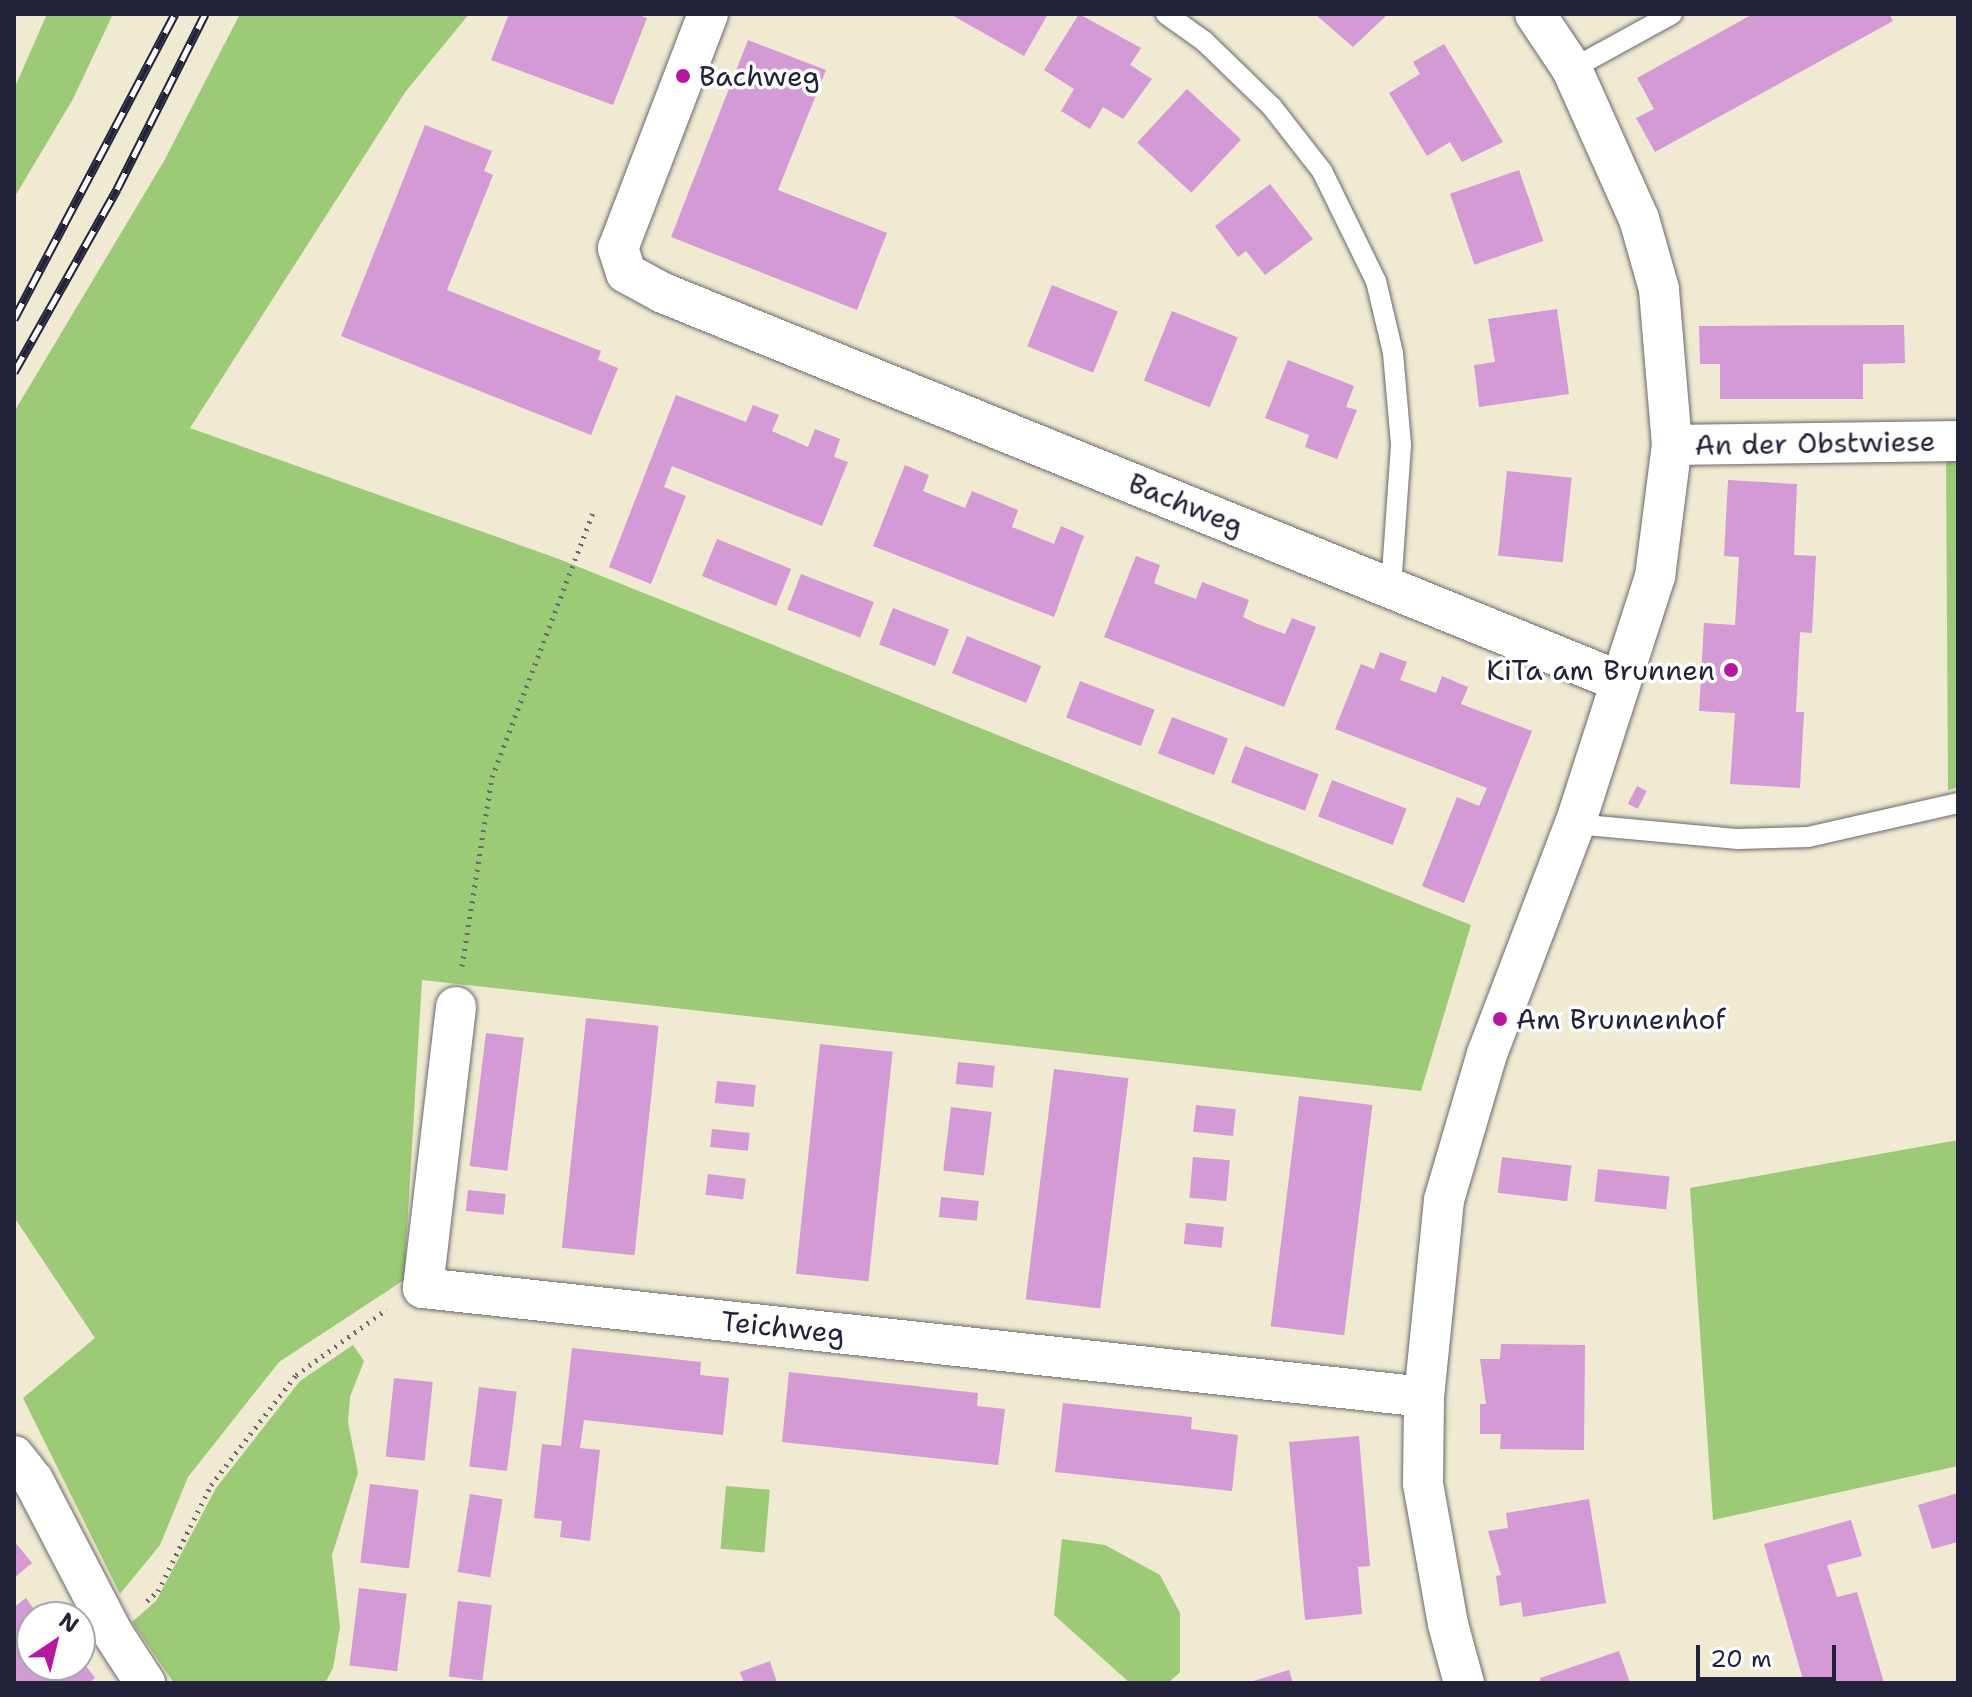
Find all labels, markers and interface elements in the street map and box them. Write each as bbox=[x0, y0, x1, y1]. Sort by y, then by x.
place label: Bachweg bbox=[699, 59, 820, 93]
marker: Bachweg bbox=[674, 67, 692, 85]
street label: An der Obstwiese bbox=[1694, 424, 1936, 462]
street label: Bachweg bbox=[1124, 466, 1248, 542]
place label: KiTa am Brunnen bbox=[1486, 653, 1715, 687]
marker: KiTa am Brunnen bbox=[1722, 661, 1740, 679]
place label: Am Brunnenhof bbox=[1516, 1002, 1726, 1036]
marker: Am Brunnenhof bbox=[1491, 1010, 1509, 1028]
street label: Teichweg bbox=[720, 1304, 846, 1350]
north arrow bbox=[16, 1601, 96, 1681]
text: N bbox=[53, 1606, 84, 1639]
scale bar bbox=[1700, 1629, 1840, 1679]
text: 20 m bbox=[1710, 1643, 1772, 1675]

